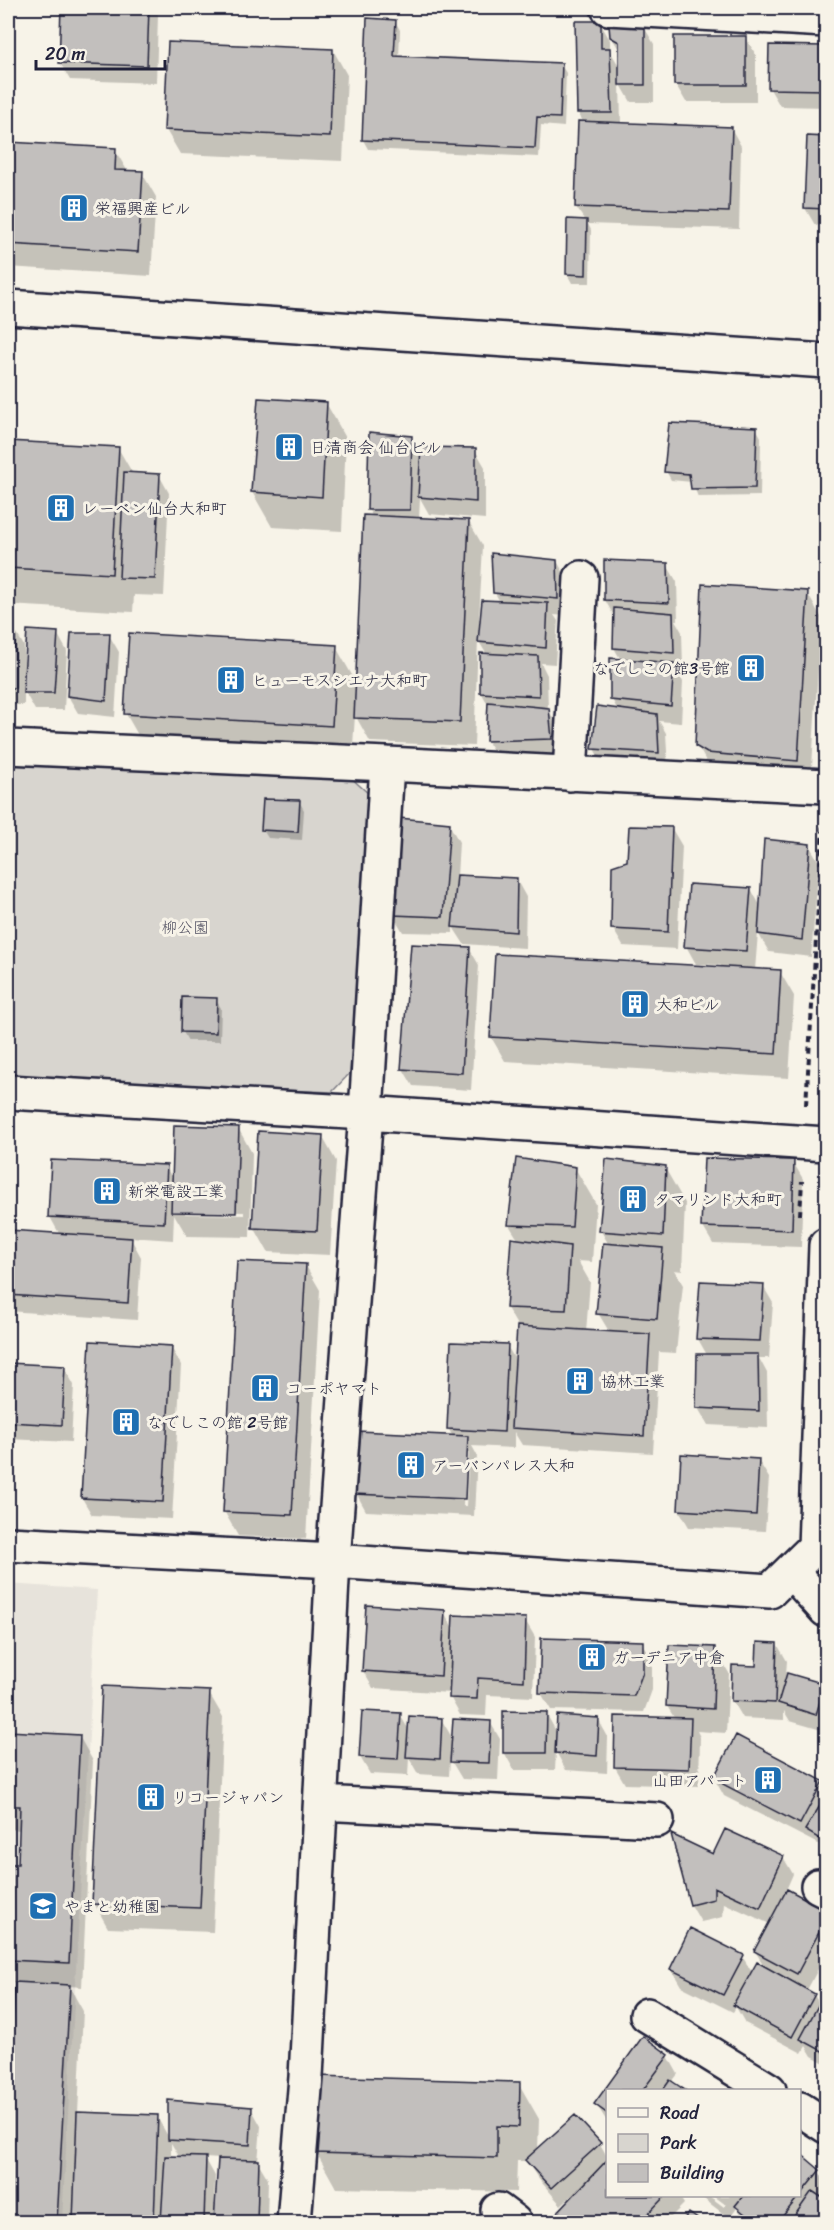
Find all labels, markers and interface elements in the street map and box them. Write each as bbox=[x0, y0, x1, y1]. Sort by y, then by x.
scale bar bbox=[36, 33, 165, 71]
text: 20 m bbox=[45, 38, 85, 70]
building icon: 栄福興産ビル bbox=[58, 192, 90, 224]
place label: 栄福興産ビル bbox=[95, 194, 191, 223]
building icon: 日清商会 仙台ビル bbox=[273, 431, 305, 463]
place label: 日清商会 仙台ビル bbox=[310, 433, 442, 462]
building icon: レーベン仙台大和町 bbox=[45, 492, 77, 524]
place label: レーベン仙台大和町 bbox=[82, 494, 227, 523]
building icon: なでしこの館3号館 bbox=[735, 652, 767, 684]
place label: なでしこの館3号館 bbox=[593, 654, 730, 683]
building icon: ヒューモスシエナ大和町 bbox=[215, 664, 247, 696]
place label: ヒューモスシエナ大和町 bbox=[252, 666, 428, 695]
park label: 柳公園 bbox=[161, 913, 209, 942]
building icon: 大和ビル bbox=[619, 988, 651, 1020]
place label: 大和ビル bbox=[656, 990, 720, 1019]
building icon: 新栄電設工業 bbox=[91, 1175, 123, 1207]
place label: 新栄電設工業 bbox=[128, 1177, 224, 1206]
building icon: タマリンド大和町 bbox=[617, 1183, 649, 1215]
place label: タマリンド大和町 bbox=[654, 1185, 782, 1214]
building icon: 協林工業 bbox=[564, 1365, 596, 1397]
place label: 協林工業 bbox=[601, 1367, 665, 1396]
building icon: コーポヤマト bbox=[249, 1372, 281, 1404]
place label: コーポヤマト bbox=[286, 1374, 382, 1403]
building icon: なでしこの館 2号館 bbox=[110, 1406, 142, 1438]
place label: なでしこの館 2号館 bbox=[147, 1408, 288, 1437]
building icon: アーバンパレス大和 bbox=[395, 1449, 427, 1481]
place label: アーバンパレス大和 bbox=[432, 1451, 575, 1480]
building icon: ガーデニア中倉 bbox=[576, 1641, 608, 1673]
place label: ガーデニア中倉 bbox=[613, 1643, 725, 1672]
building icon: 山田アパート bbox=[752, 1764, 784, 1796]
place label: 山田アパート bbox=[652, 1766, 747, 1795]
building icon: リコージャパン bbox=[135, 1781, 167, 1813]
place label: リコージャパン bbox=[172, 1783, 284, 1812]
school or university icon: やまと幼稚園 bbox=[27, 1890, 59, 1922]
place label: やまと幼稚園 bbox=[64, 1892, 160, 1921]
legend bbox=[606, 2089, 801, 2197]
text: Road bbox=[660, 2097, 700, 2129]
text: Park bbox=[660, 2127, 697, 2159]
text: Building bbox=[660, 2157, 724, 2189]

